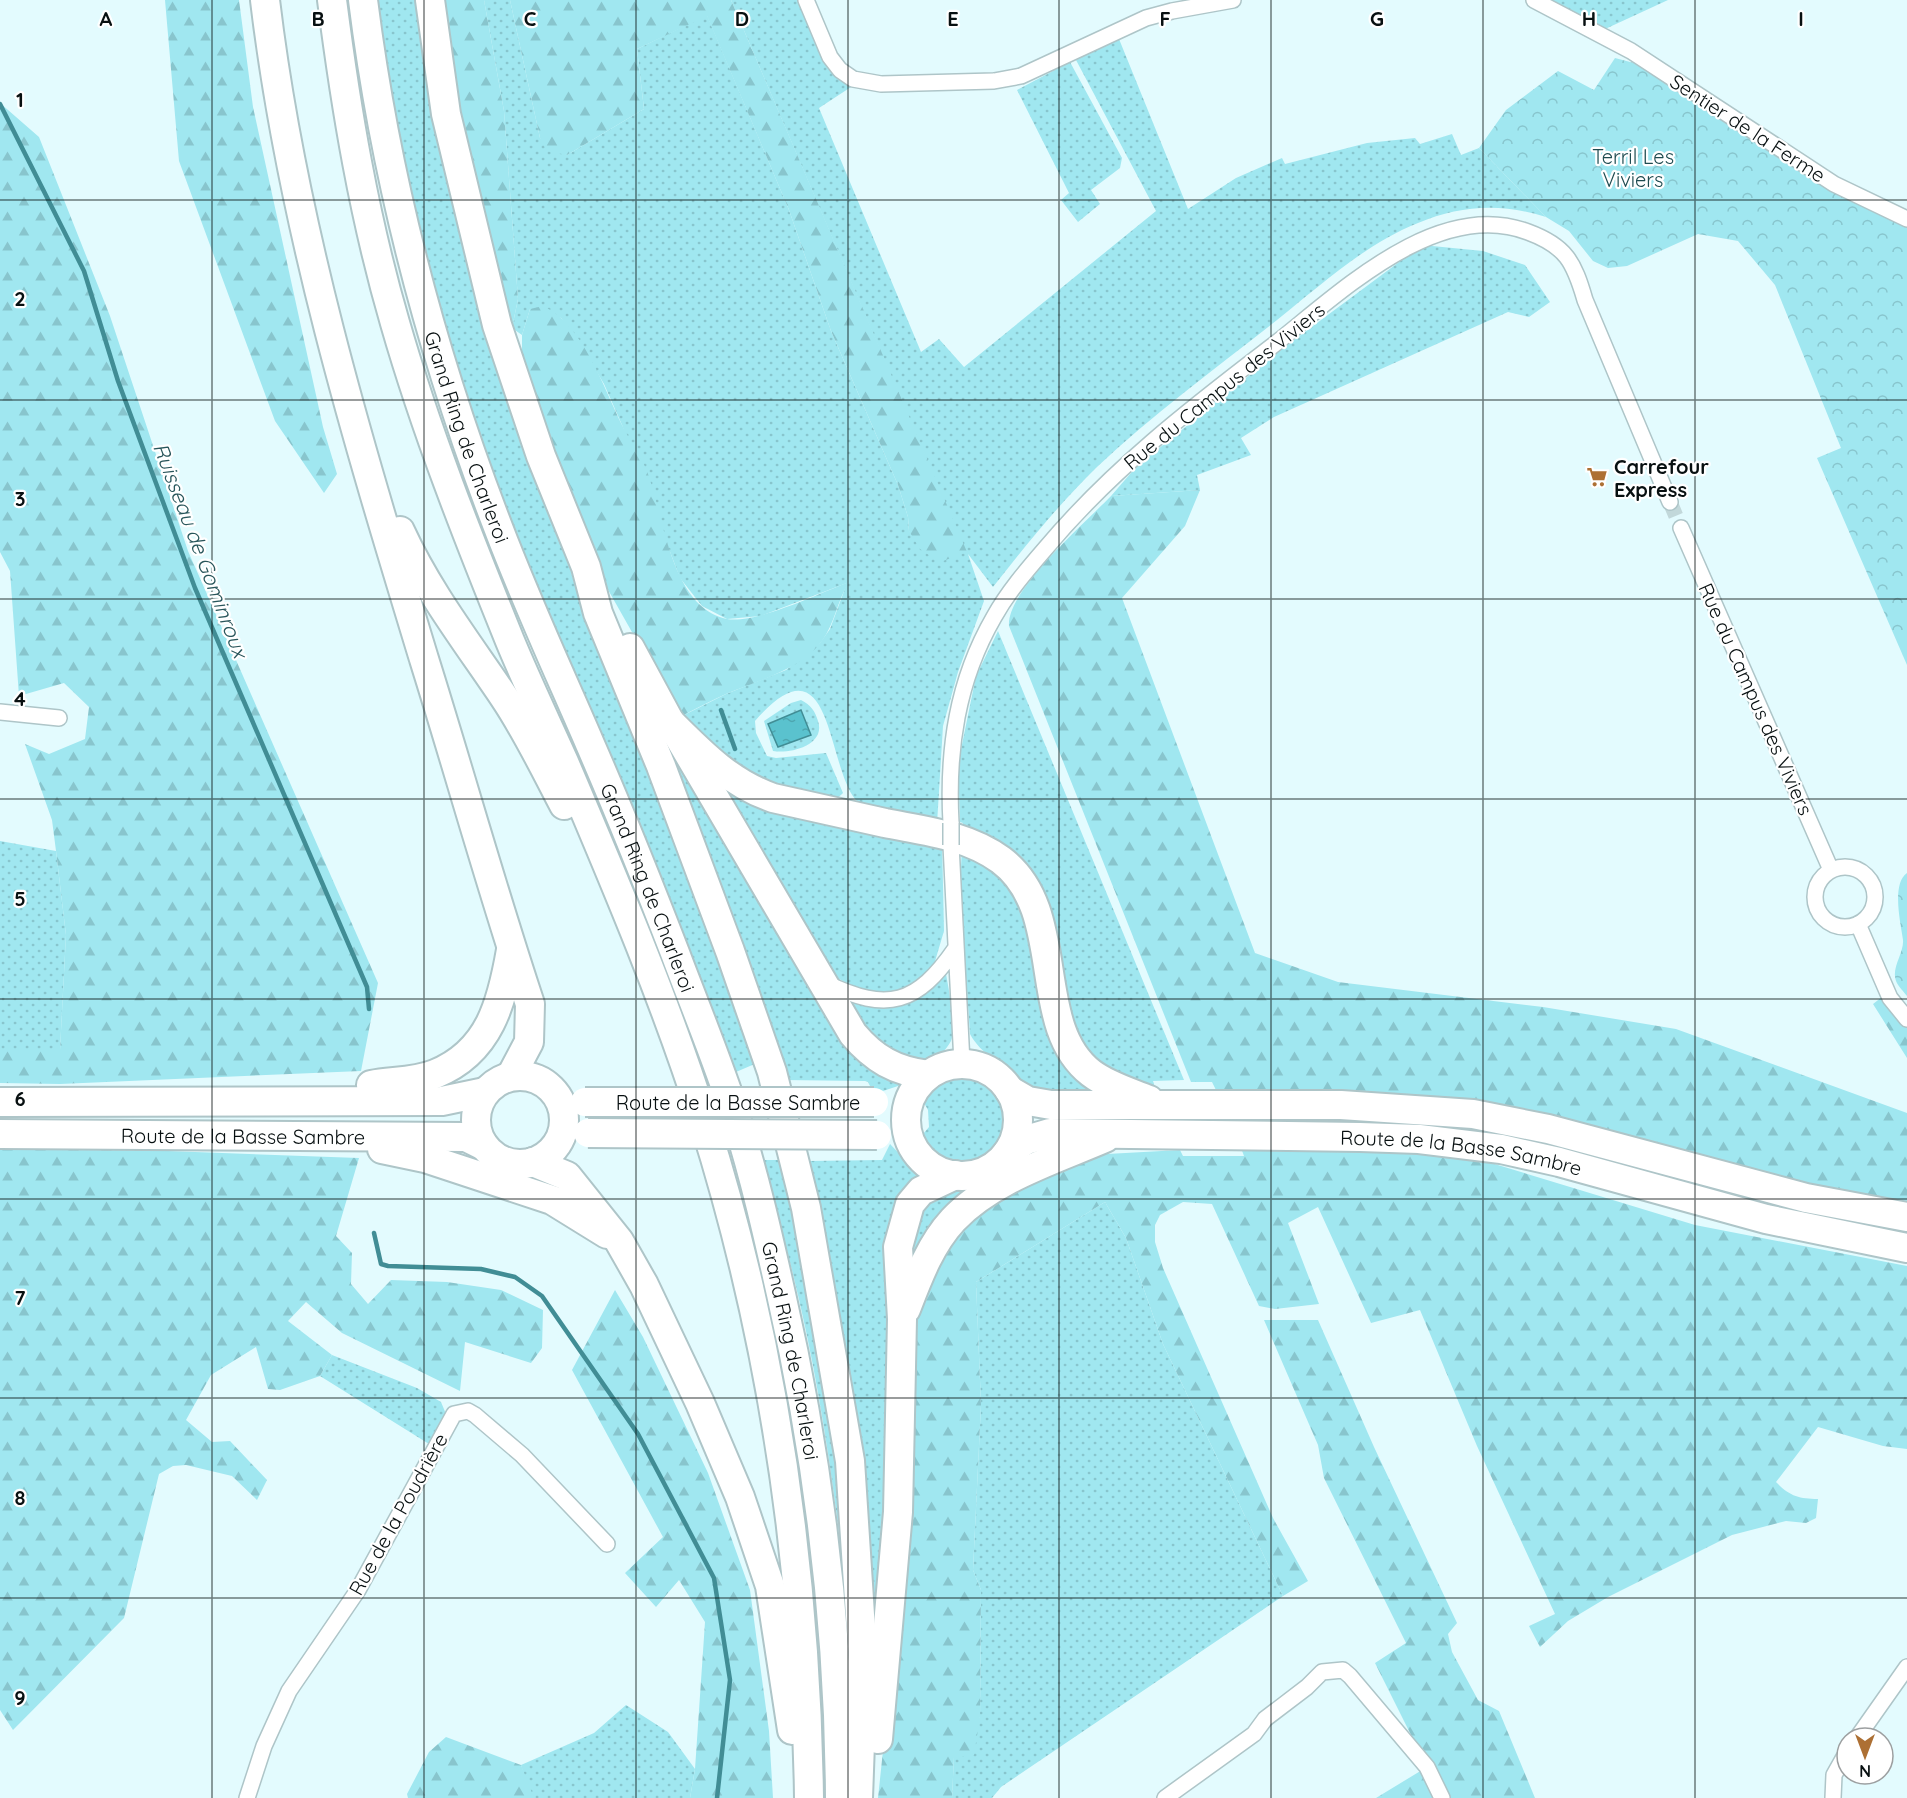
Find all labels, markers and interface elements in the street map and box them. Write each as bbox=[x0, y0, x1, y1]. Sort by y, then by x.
text: A bbox=[100, 6, 113, 31]
text: B bbox=[311, 6, 325, 31]
text: C bbox=[524, 6, 537, 31]
text: D bbox=[735, 6, 749, 31]
text: E bbox=[947, 6, 959, 31]
text: F bbox=[1159, 6, 1171, 31]
text: G bbox=[1370, 6, 1384, 31]
text: H bbox=[1582, 6, 1596, 31]
text: I bbox=[1798, 6, 1804, 31]
street label: Sentier de la Ferme bbox=[1666, 68, 1830, 188]
text: 1 bbox=[16, 87, 24, 112]
park label: Terril Les Viviers bbox=[1592, 144, 1674, 192]
text: 2 bbox=[14, 286, 26, 311]
street label: Rue du Campus des Viviers bbox=[1118, 297, 1330, 475]
street label: Grand Ring de Charleroi bbox=[420, 328, 515, 546]
water label: Ruisseau de Gominroux bbox=[148, 439, 255, 664]
place label: Carrefour Express bbox=[1614, 454, 1709, 502]
supermarket icon: Carrefour Express bbox=[1585, 465, 1609, 489]
text: 3 bbox=[15, 486, 25, 511]
street label: Rue du Campus des Viviers bbox=[1693, 579, 1819, 819]
text: 4 bbox=[14, 686, 26, 711]
street label: Grand Ring de Charleroi bbox=[596, 779, 701, 995]
text: 5 bbox=[14, 886, 26, 911]
text: 6 bbox=[14, 1086, 26, 1111]
street label: Route de la Basse Sambre bbox=[616, 1090, 860, 1115]
street label: Route de la Basse Sambre bbox=[121, 1122, 365, 1149]
street label: Route de la Basse Sambre bbox=[1340, 1124, 1585, 1180]
street label: Grand Ring de Charleroi bbox=[757, 1239, 825, 1462]
text: 7 bbox=[15, 1285, 26, 1310]
street label: Rue de la Poudrière bbox=[343, 1429, 453, 1599]
text: 8 bbox=[15, 1485, 26, 1510]
text: 9 bbox=[14, 1685, 26, 1710]
north arrow bbox=[1835, 1726, 1895, 1786]
text: N bbox=[1859, 1761, 1871, 1781]

